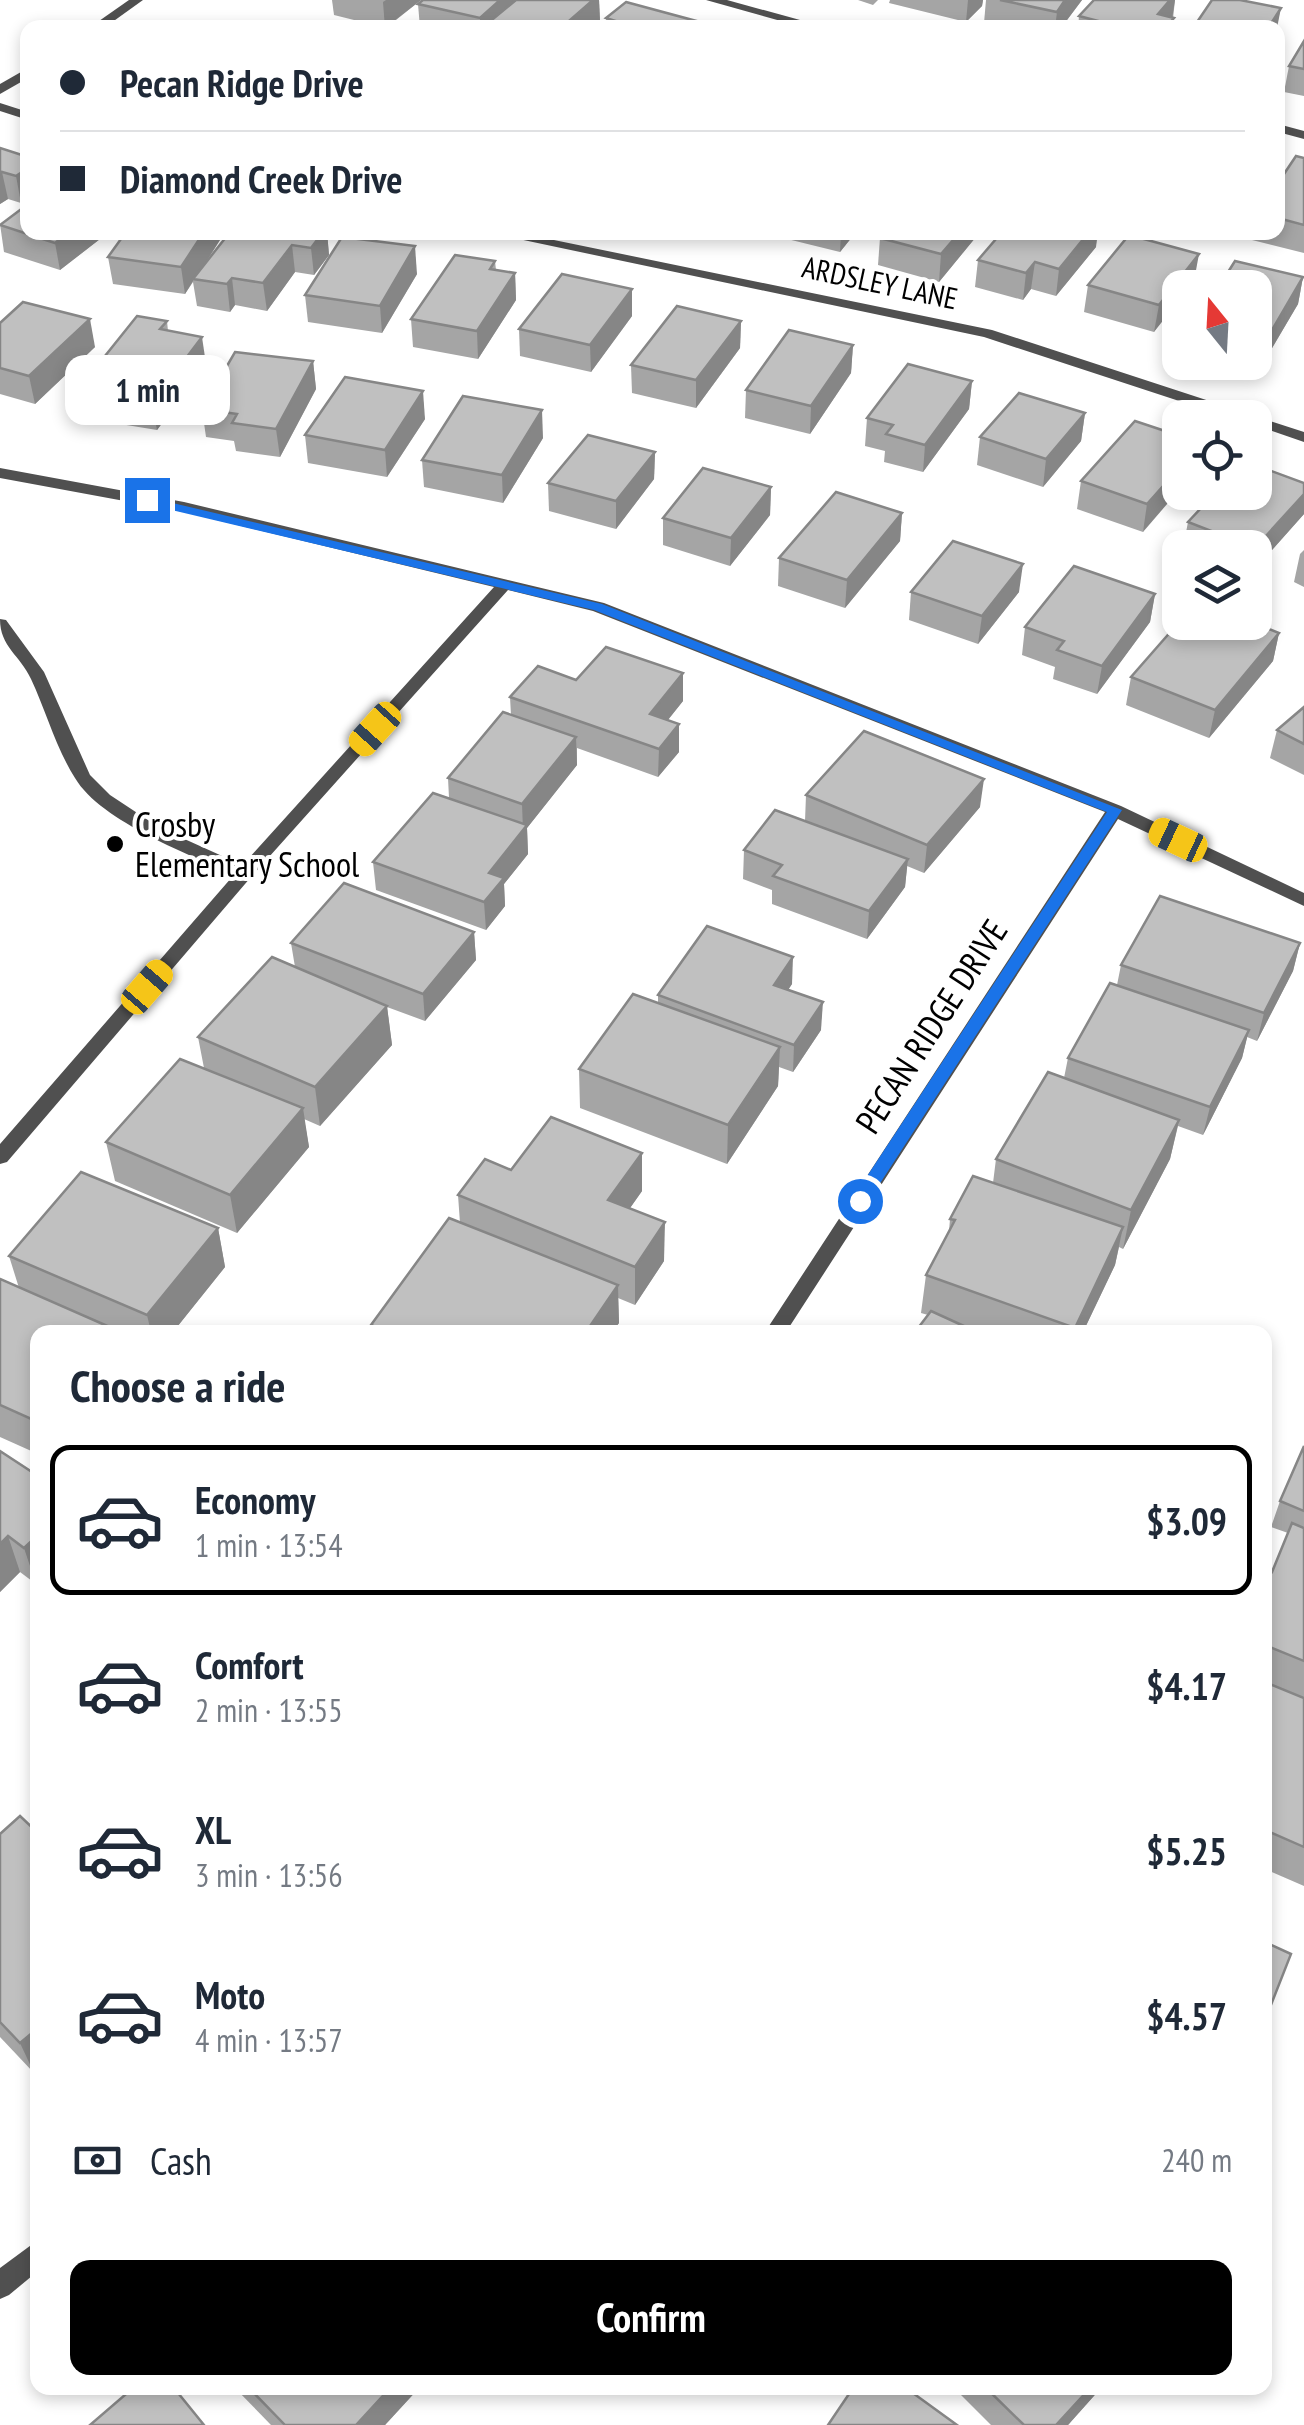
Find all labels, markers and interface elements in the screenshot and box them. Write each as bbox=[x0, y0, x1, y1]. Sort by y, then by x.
text: Pecan Ridge Drive bbox=[120, 58, 364, 107]
text: Diamond Creek Drive bbox=[120, 154, 402, 203]
street label: ARDSLEY LANE bbox=[799, 247, 961, 317]
north arrow bbox=[1162, 270, 1272, 380]
map controls bbox=[1162, 270, 1272, 640]
callout: 1 min bbox=[64, 355, 230, 425]
text: 1 min bbox=[115, 369, 180, 411]
button: locate bbox=[1162, 400, 1272, 510]
route end bbox=[125, 478, 170, 523]
button: layers bbox=[1162, 530, 1272, 640]
car bbox=[344, 697, 406, 761]
place label: Crosby Elementary School bbox=[135, 801, 359, 887]
car bbox=[1144, 814, 1212, 866]
marker: Crosby Elementary School bbox=[104, 833, 126, 855]
street label: PECAN RIDGE DRIVE bbox=[845, 910, 1017, 1142]
car bbox=[116, 955, 178, 1019]
route start bbox=[838, 1179, 883, 1224]
text: Choose a ride bbox=[70, 1356, 285, 1414]
icon: car bbox=[75, 1475, 165, 1565]
text: Economy bbox=[195, 1475, 315, 1524]
text: $3.09 bbox=[1146, 1496, 1227, 1545]
text: 1 min · 13:54 bbox=[195, 1524, 343, 1566]
icon: car bbox=[75, 1640, 165, 1730]
text: Comfort bbox=[195, 1640, 304, 1689]
text: $4.17 bbox=[1146, 1661, 1227, 1710]
text: 2 min · 13:55 bbox=[195, 1689, 343, 1731]
icon: car bbox=[75, 1805, 165, 1895]
text: XL bbox=[195, 1805, 231, 1854]
text: $5.25 bbox=[1146, 1826, 1227, 1875]
text: 3 min · 13:56 bbox=[195, 1854, 343, 1896]
icon: car bbox=[75, 1970, 165, 2060]
text: Moto bbox=[195, 1970, 265, 2019]
text: $4.57 bbox=[1146, 1991, 1227, 2040]
text: 4 min · 13:57 bbox=[195, 2019, 343, 2061]
icon: cash bbox=[70, 2133, 125, 2188]
text: Cash bbox=[150, 2136, 212, 2185]
text: 240 m bbox=[1161, 2139, 1232, 2181]
button: Confirm bbox=[70, 2260, 1232, 2375]

